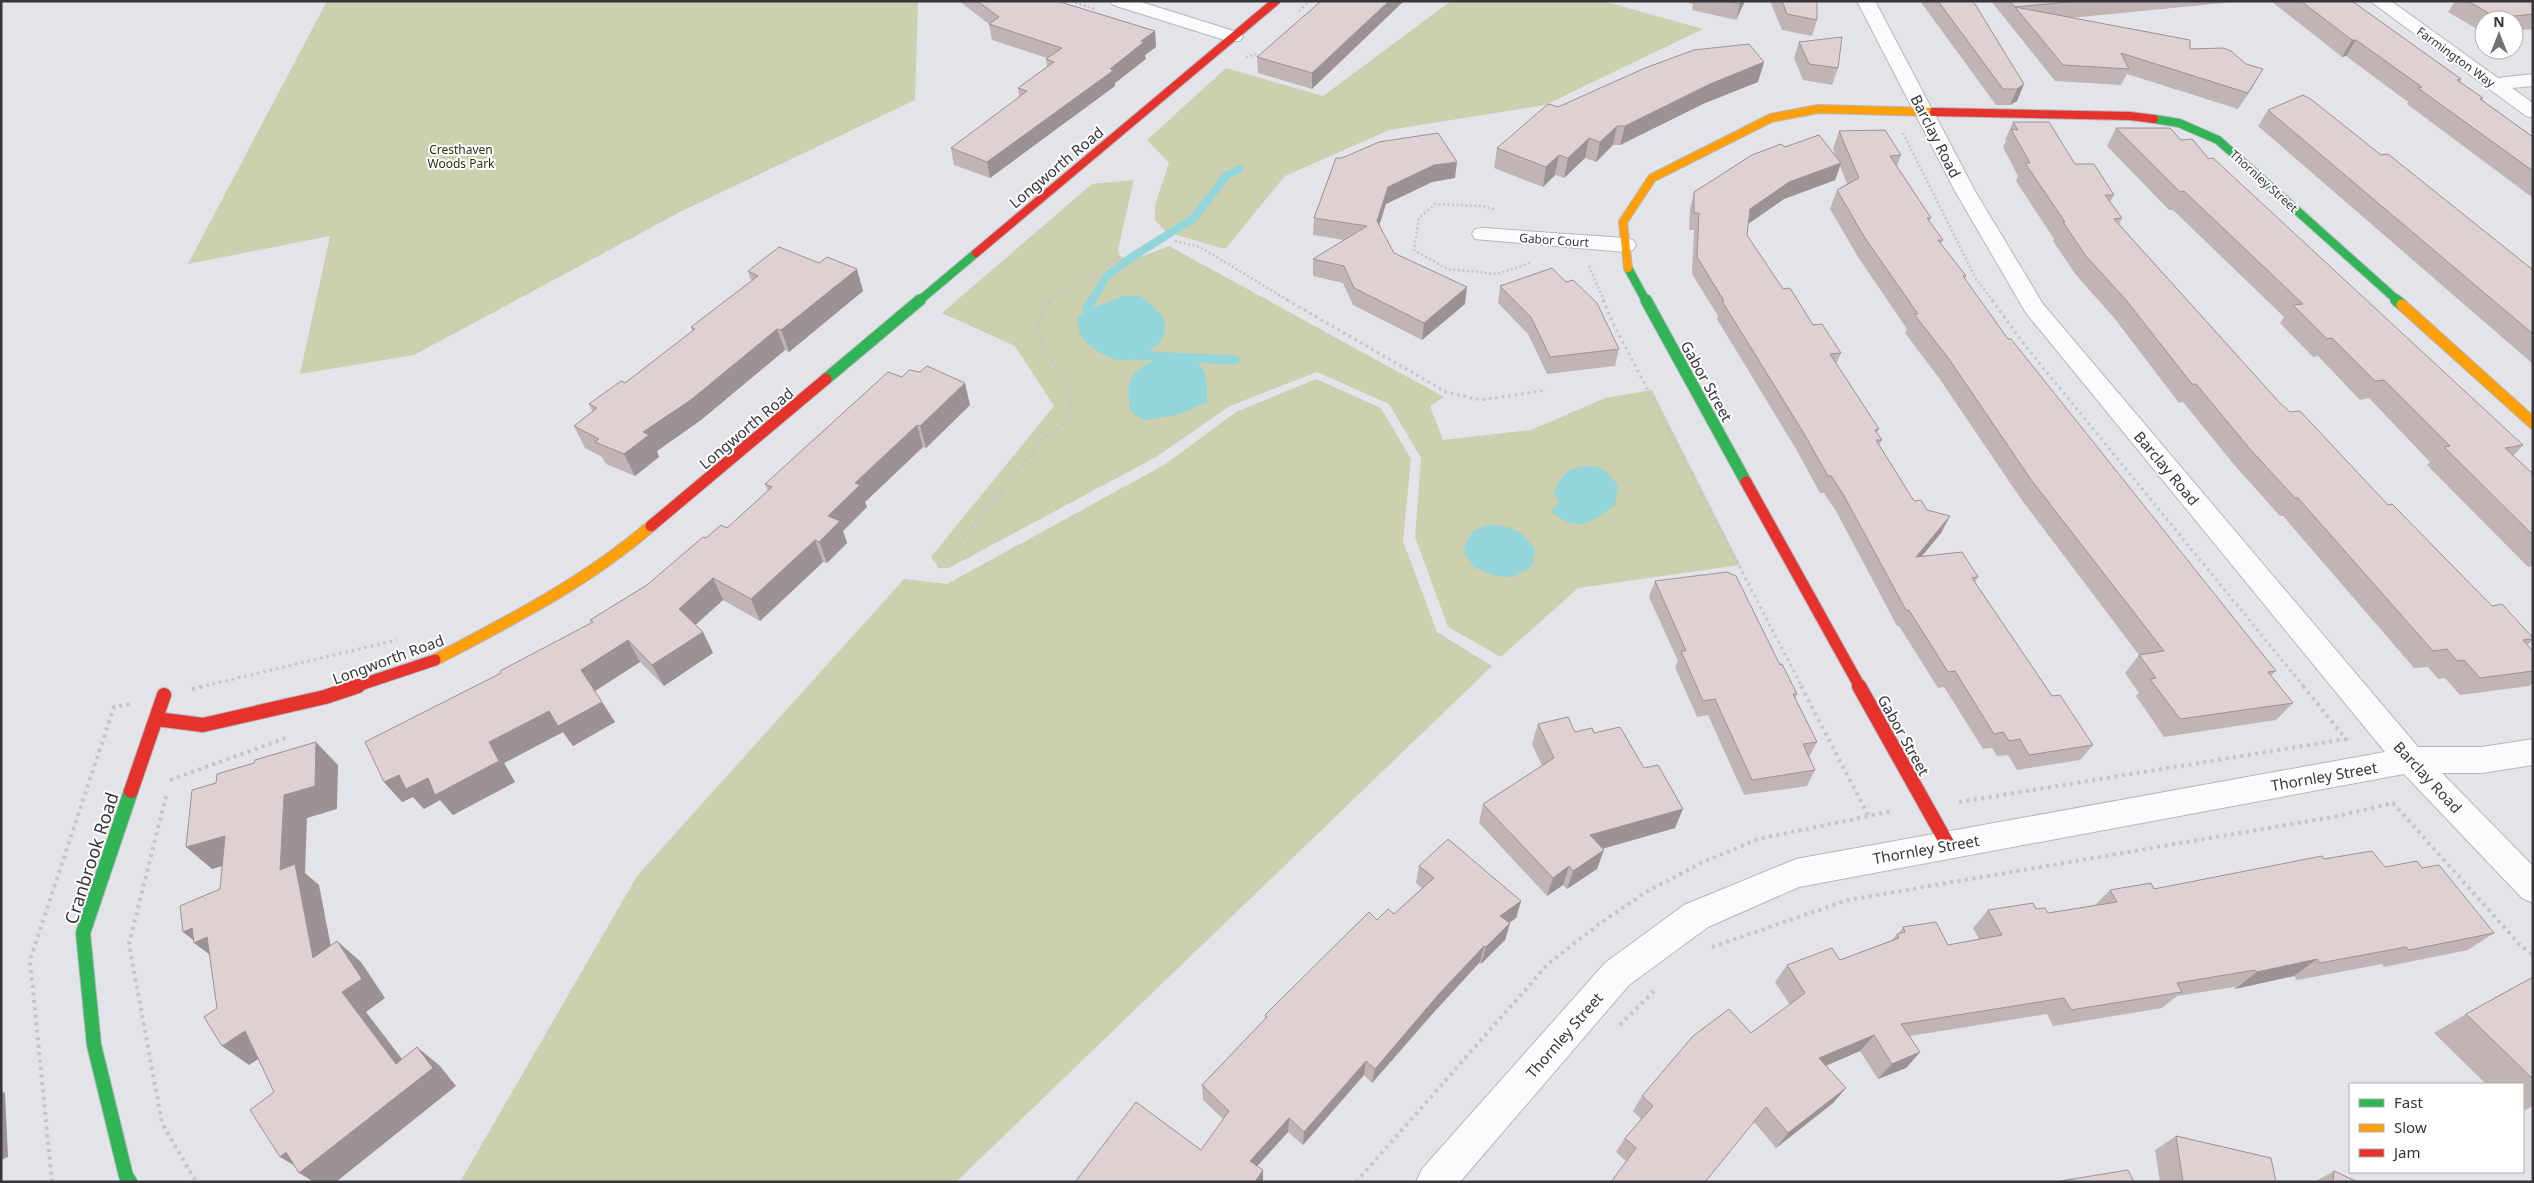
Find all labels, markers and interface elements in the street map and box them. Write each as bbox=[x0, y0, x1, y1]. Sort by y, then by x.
north arrow bbox=[2474, 10, 2524, 60]
text: N bbox=[2493, 12, 2505, 31]
street label: Farmington Way bbox=[2413, 23, 2499, 92]
street label: Barclay Road bbox=[1906, 91, 1966, 181]
street label: Longworth Road bbox=[1005, 122, 1107, 212]
park label: Cresthaven Woods Park bbox=[427, 141, 495, 172]
street label: Thornley Street bbox=[2226, 146, 2302, 217]
street label: Gabor Court bbox=[1519, 229, 1590, 251]
street label: Gabor Street bbox=[1677, 337, 1738, 426]
street label: Longworth Road bbox=[695, 383, 797, 473]
street label: Barclay Road bbox=[2130, 427, 2204, 509]
street label: Longworth Road bbox=[330, 630, 446, 688]
street label: Gabor Street bbox=[1874, 691, 1935, 780]
street label: Barclay Road bbox=[2390, 737, 2466, 817]
street label: Thornley Street bbox=[2269, 757, 2379, 795]
street label: Cranbrook Road bbox=[58, 789, 124, 927]
street label: Thornley Street bbox=[1871, 830, 1981, 868]
street label: Thornley Street bbox=[1521, 987, 1607, 1082]
legend bbox=[2349, 1083, 2524, 1173]
text: Fast bbox=[2394, 1092, 2423, 1112]
text: Slow bbox=[2394, 1117, 2427, 1137]
text: Jam bbox=[2392, 1142, 2421, 1162]

